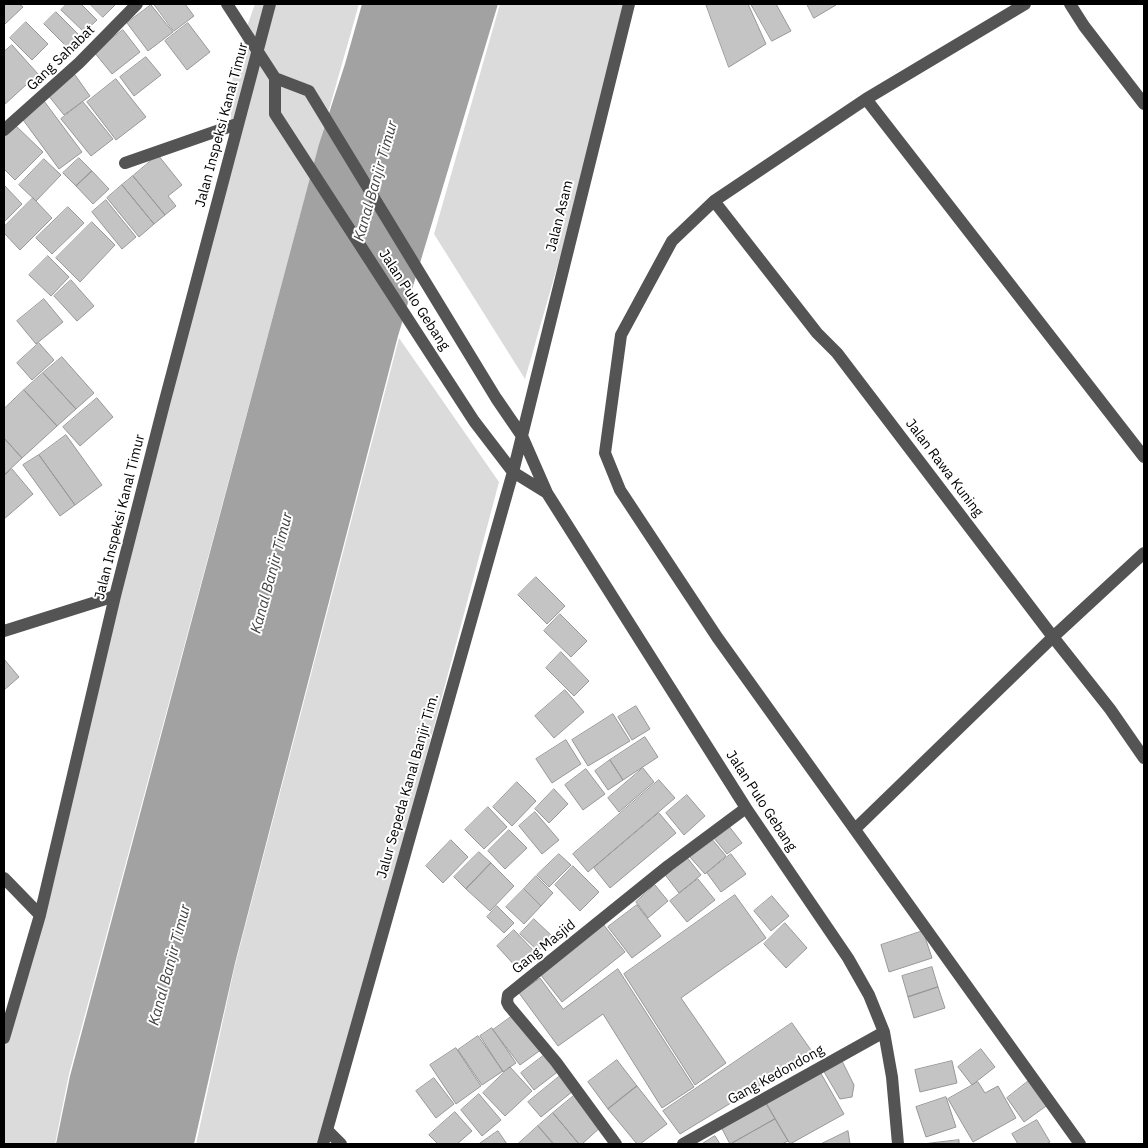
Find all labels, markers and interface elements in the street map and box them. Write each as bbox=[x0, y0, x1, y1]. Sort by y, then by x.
street label: Gang Sahabat bbox=[24, 22, 98, 94]
street label: Jalan Inspeksi Kanal Timur bbox=[192, 41, 252, 209]
water label: Kanal Banjir Timur bbox=[350, 119, 402, 243]
street label: Jalan Asam bbox=[543, 179, 577, 253]
street label: Jalan Pulo Gebang bbox=[375, 246, 453, 354]
street label: Jalan Rawa Kuning bbox=[902, 416, 986, 520]
street label: Jalan Inspeksi Kanal Timur bbox=[91, 433, 149, 601]
water label: Kanal Banjir Timur bbox=[247, 511, 297, 635]
street label: Jalur Sepeda Kanal Banjir Tim. bbox=[374, 692, 442, 880]
street label: Jalan Pulo Gebang bbox=[722, 747, 800, 855]
water label: Kanal Banjir Timur bbox=[145, 903, 195, 1027]
street label: Gang Masjid bbox=[509, 916, 579, 978]
street label: Gang Kedondong bbox=[725, 1042, 827, 1108]

